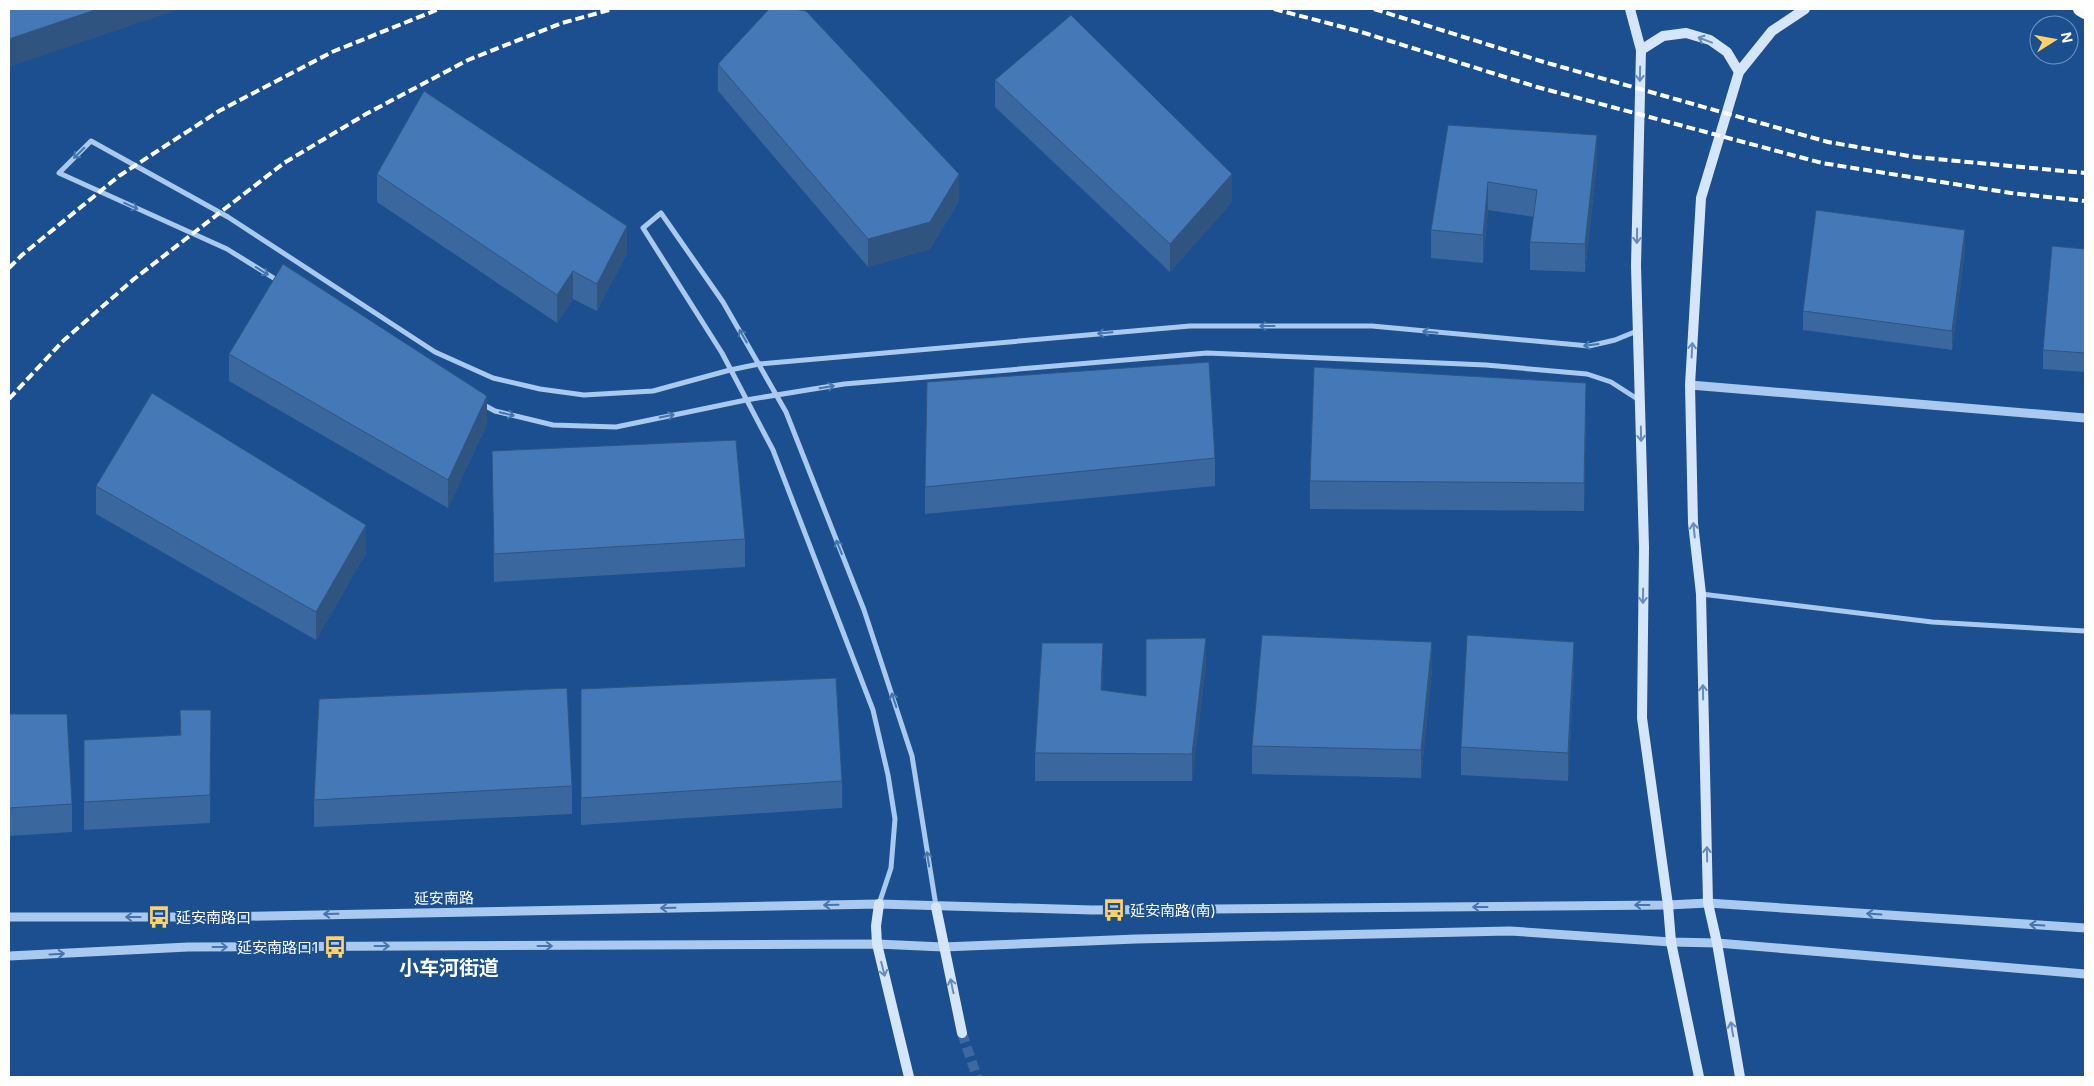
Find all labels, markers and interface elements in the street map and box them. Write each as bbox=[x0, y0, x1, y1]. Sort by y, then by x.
north arrow bbox=[2029, 15, 2079, 65]
text: N bbox=[2058, 31, 2077, 44]
one-way arrow bbox=[1698, 34, 1713, 44]
one-way arrow bbox=[1636, 65, 1645, 81]
one-way arrow bbox=[73, 147, 85, 159]
one-way arrow bbox=[123, 201, 138, 211]
one-way arrow bbox=[1632, 228, 1642, 244]
one-way arrow bbox=[255, 265, 269, 276]
one-way arrow bbox=[1260, 321, 1276, 331]
one-way arrow bbox=[1422, 327, 1438, 336]
one-way arrow bbox=[1097, 329, 1113, 338]
one-way arrow bbox=[737, 330, 747, 344]
one-way arrow bbox=[1584, 340, 1600, 350]
one-way arrow bbox=[1687, 342, 1696, 358]
one-way arrow bbox=[819, 381, 835, 391]
one-way arrow bbox=[499, 410, 515, 419]
one-way arrow bbox=[659, 411, 675, 420]
one-way arrow bbox=[1636, 425, 1645, 441]
one-way arrow bbox=[1689, 522, 1699, 538]
one-way arrow bbox=[834, 540, 844, 555]
one-way arrow bbox=[1638, 588, 1648, 604]
one-way arrow bbox=[1698, 684, 1708, 700]
one-way arrow bbox=[888, 693, 898, 709]
one-way arrow bbox=[1702, 847, 1711, 863]
one-way arrow bbox=[923, 851, 933, 867]
street label: 延安南路 bbox=[414, 888, 474, 908]
bus stop icon: 延安南路(南) bbox=[1101, 897, 1127, 923]
one-way arrow bbox=[823, 900, 839, 910]
one-way arrow bbox=[1635, 900, 1651, 910]
place label: 延安南路(南) bbox=[1130, 901, 1216, 920]
one-way arrow bbox=[1472, 902, 1488, 912]
one-way arrow bbox=[660, 903, 676, 913]
bus stop icon: 延安南路口 bbox=[146, 904, 172, 930]
place label: 延安南路口 bbox=[176, 908, 251, 927]
one-way arrow bbox=[323, 909, 340, 919]
one-way arrow bbox=[1867, 909, 1883, 919]
one-way arrow bbox=[126, 912, 142, 922]
one-way arrow bbox=[2029, 920, 2045, 929]
bus stop icon: 延安南路口1 bbox=[322, 934, 348, 960]
place label: 延安南路口1 bbox=[237, 938, 318, 957]
one-way arrow bbox=[374, 941, 390, 951]
one-way arrow bbox=[536, 941, 553, 951]
one-way arrow bbox=[212, 942, 228, 952]
one-way arrow bbox=[49, 949, 65, 958]
district label: 小车河街道 bbox=[399, 956, 499, 980]
one-way arrow bbox=[879, 961, 888, 977]
one-way arrow bbox=[947, 978, 956, 994]
one-way arrow bbox=[1726, 1022, 1736, 1038]

